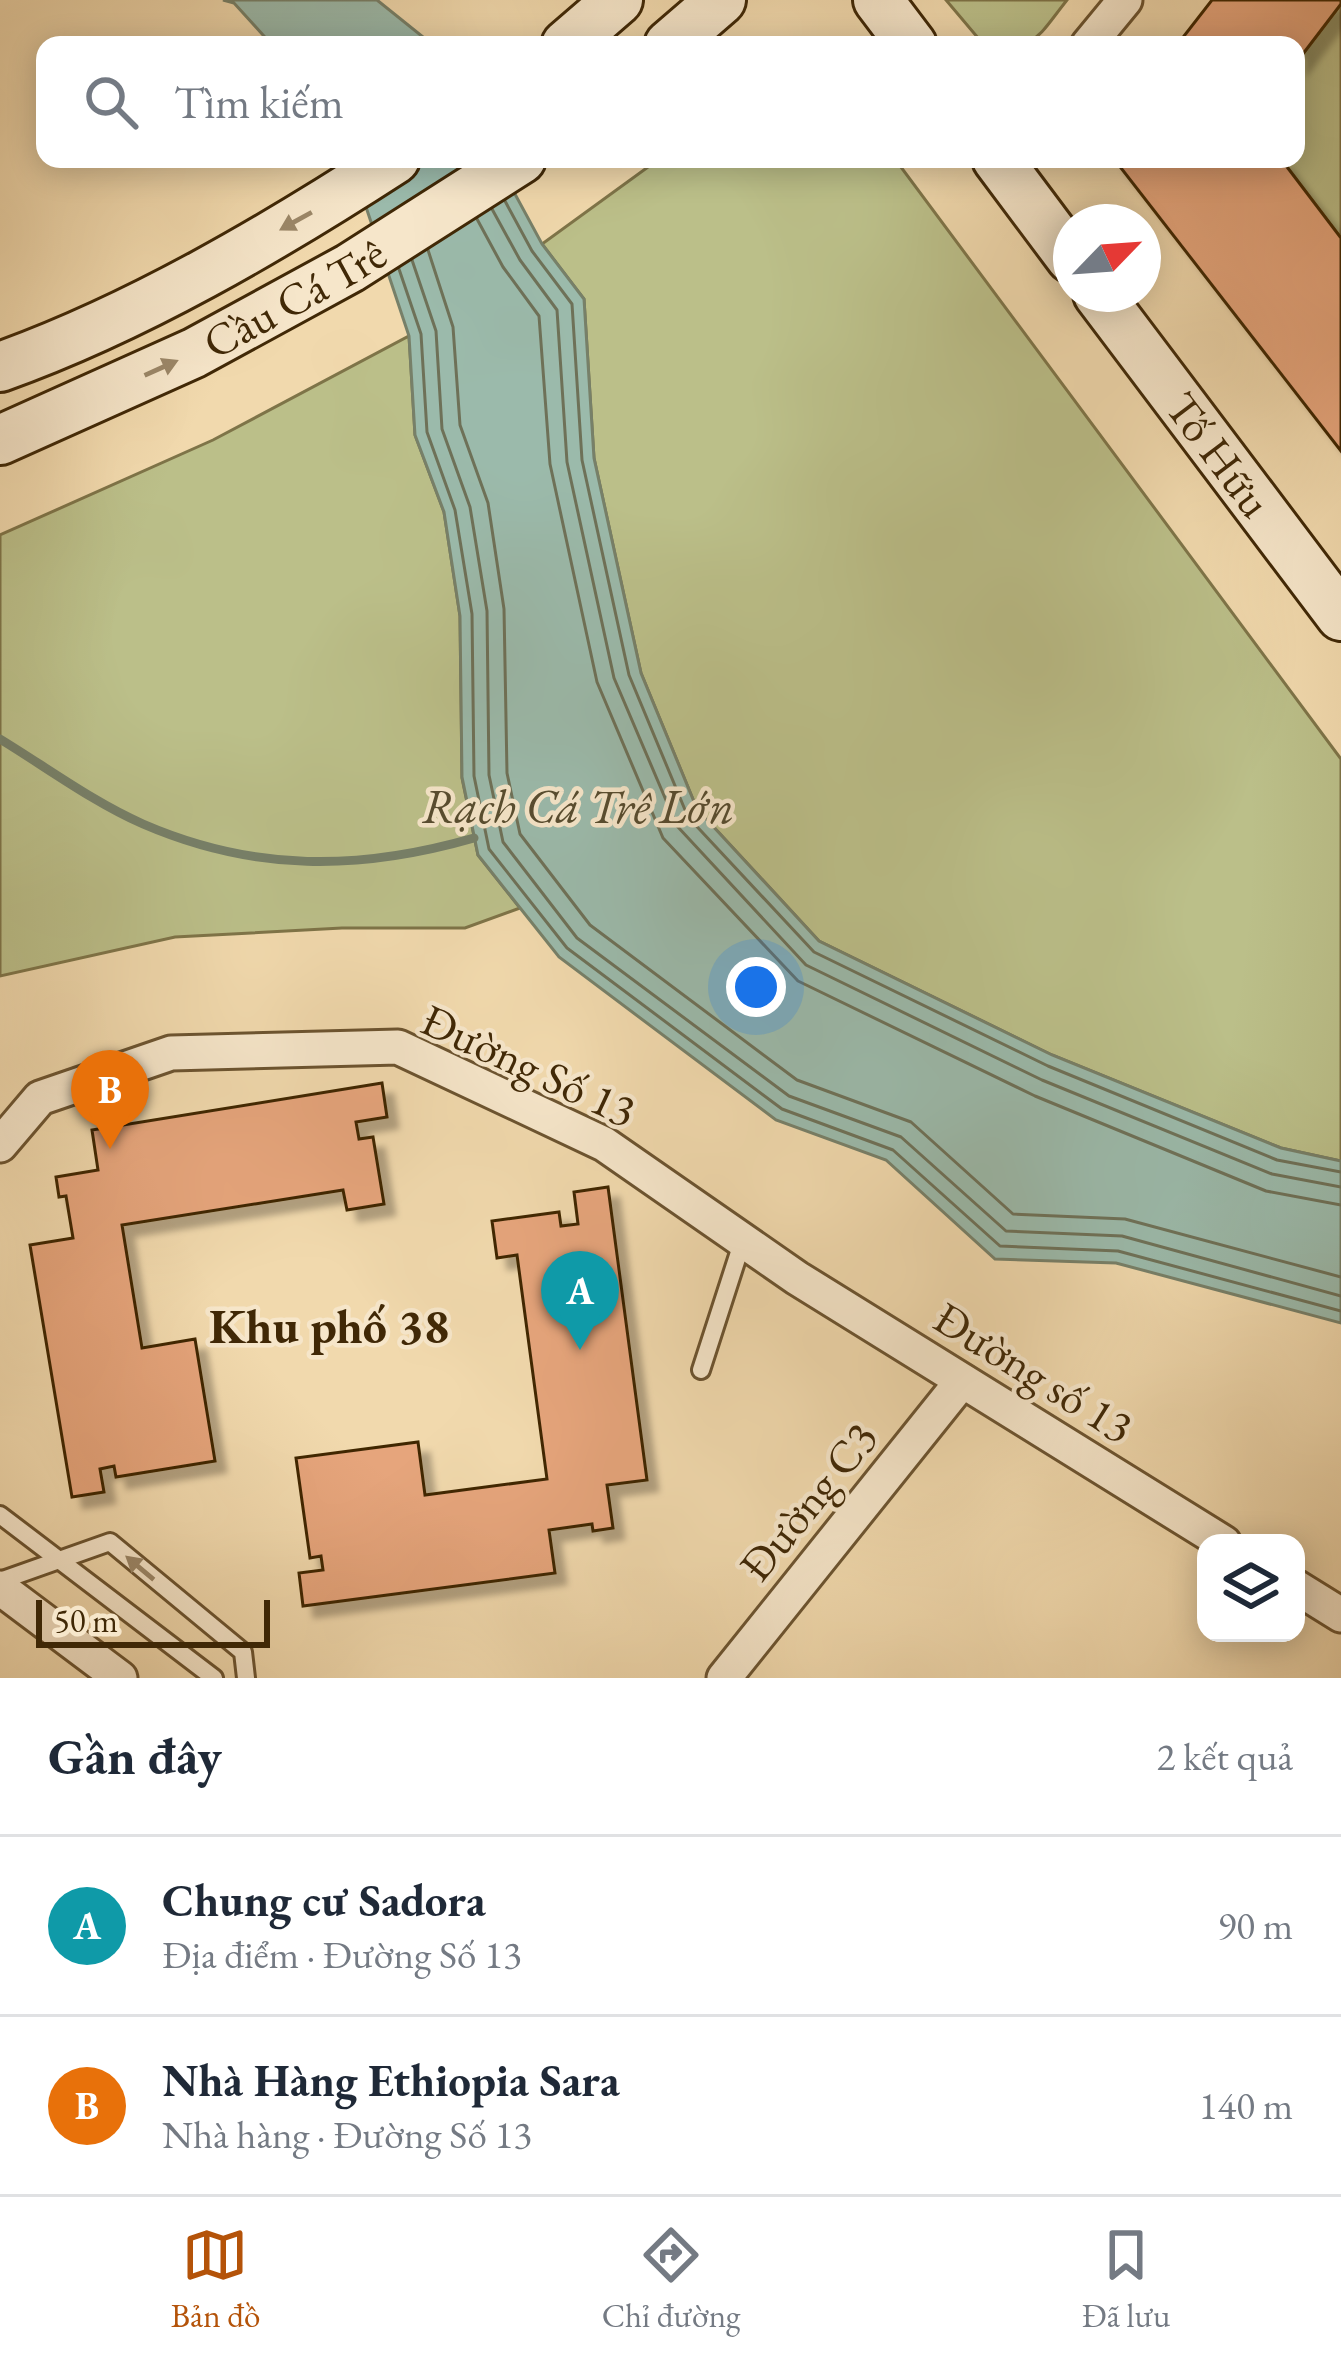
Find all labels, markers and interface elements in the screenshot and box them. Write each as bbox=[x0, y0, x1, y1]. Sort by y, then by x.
search box bbox=[36, 36, 1305, 168]
icon: search bbox=[78, 69, 144, 135]
text: Tìm kiếm bbox=[174, 73, 344, 131]
north arrow bbox=[1053, 204, 1161, 312]
one-way arrow bbox=[278, 210, 313, 231]
street label: Cầu Cá Trê bbox=[193, 224, 396, 372]
one-way arrow bbox=[144, 358, 179, 378]
street label: Tố Hữu bbox=[1153, 380, 1285, 529]
water label: Rạch Cá Trê Lớn bbox=[422, 775, 734, 837]
your location bbox=[726, 957, 786, 1017]
street label: Đường Số 13 bbox=[413, 990, 645, 1140]
pin: B bbox=[71, 1050, 149, 1149]
pin: A bbox=[541, 1251, 619, 1350]
street label: Đường số 13 bbox=[924, 1288, 1144, 1456]
district label: Khu phố 38 bbox=[209, 1295, 449, 1357]
street label: Đường C3 bbox=[726, 1410, 890, 1592]
map controls bbox=[1197, 1534, 1305, 1642]
button: layers bbox=[1197, 1534, 1305, 1642]
one-way arrow bbox=[125, 1555, 156, 1581]
scale bar bbox=[36, 1594, 270, 1647]
text: 50 m bbox=[54, 1599, 118, 1642]
text: Gần đây bbox=[48, 1723, 222, 1789]
text: 2 kết quả bbox=[1156, 1731, 1293, 1782]
text: Chung cư Sadora bbox=[162, 1871, 486, 1929]
text: A bbox=[73, 1900, 101, 1951]
text: 90 m bbox=[1217, 1900, 1293, 1951]
text: Địa điểm · Đường Số 13 bbox=[162, 1929, 522, 1980]
text: Nhà Hàng Ethiopia Sara bbox=[162, 2051, 620, 2109]
text: B bbox=[75, 2080, 99, 2131]
text: 140 m bbox=[1199, 2080, 1293, 2131]
text: Nhà hàng · Đường Số 13 bbox=[162, 2109, 532, 2160]
tab: Bản đồ bbox=[171, 2222, 260, 2337]
tab: Chỉ đường bbox=[602, 2222, 740, 2337]
tab: Đã lưu bbox=[1082, 2222, 1170, 2337]

